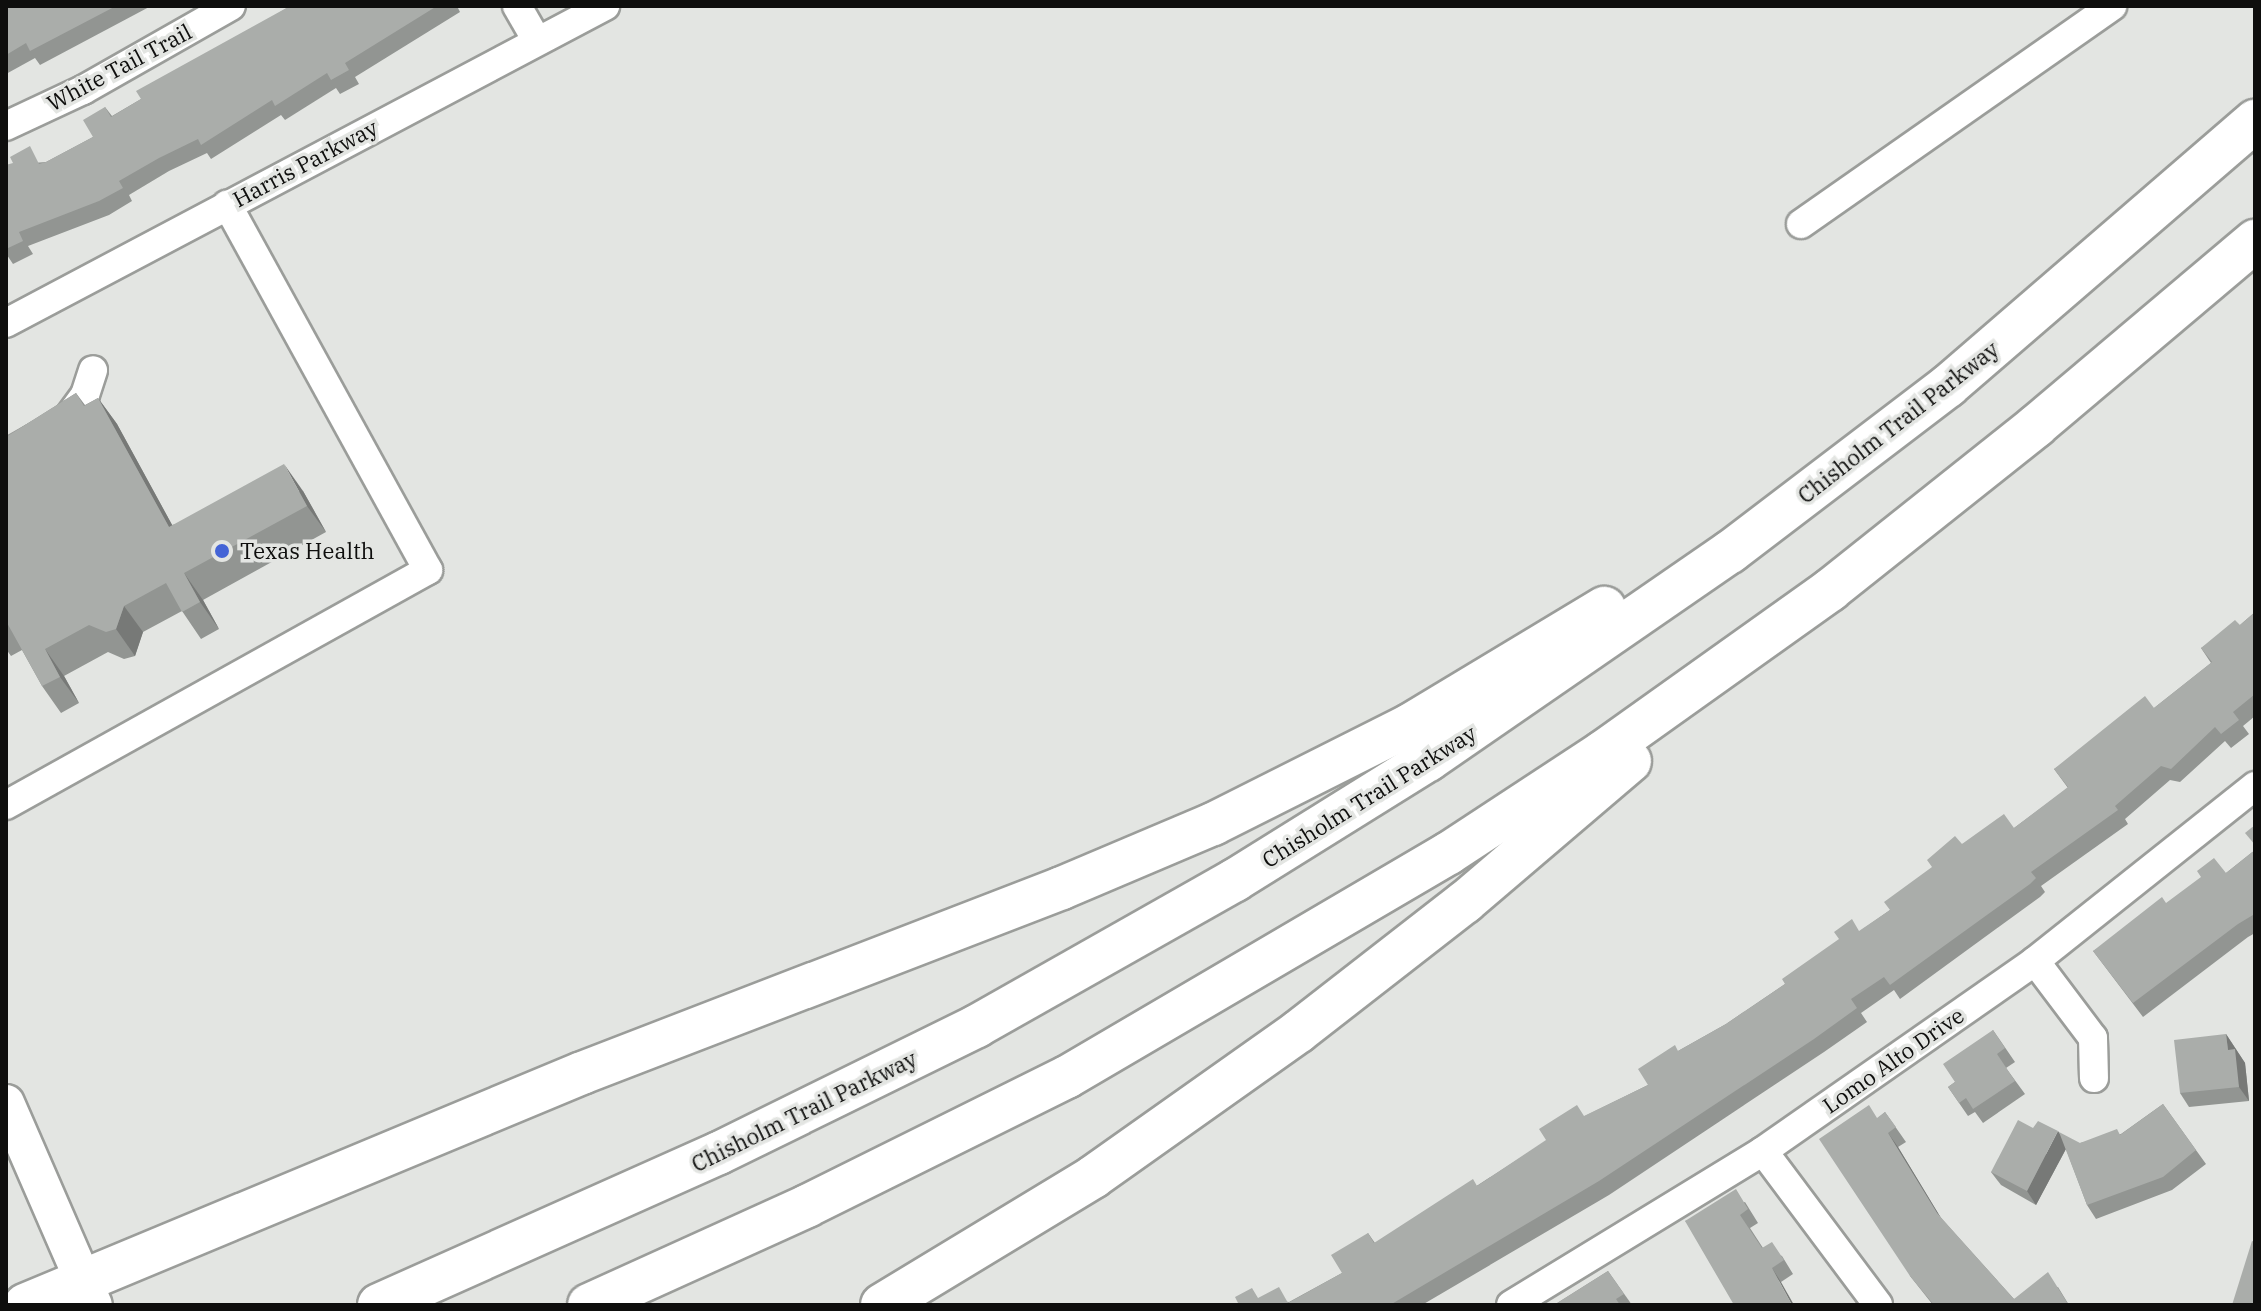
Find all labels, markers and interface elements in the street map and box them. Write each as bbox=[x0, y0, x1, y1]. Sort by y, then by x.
street label: White Tail Trail bbox=[42, 18, 196, 116]
street label: Harris Parkway bbox=[228, 114, 382, 212]
street label: Chisholm Trail Parkway bbox=[1792, 335, 2004, 509]
place label: Texas Health bbox=[240, 538, 375, 564]
marker: Texas Health bbox=[211, 540, 233, 562]
street label: Chisholm Trail Parkway bbox=[1257, 719, 1481, 873]
street label: Lomo Alto Drive bbox=[1817, 1002, 1969, 1118]
street label: Chisholm Trail Parkway bbox=[687, 1045, 921, 1177]

